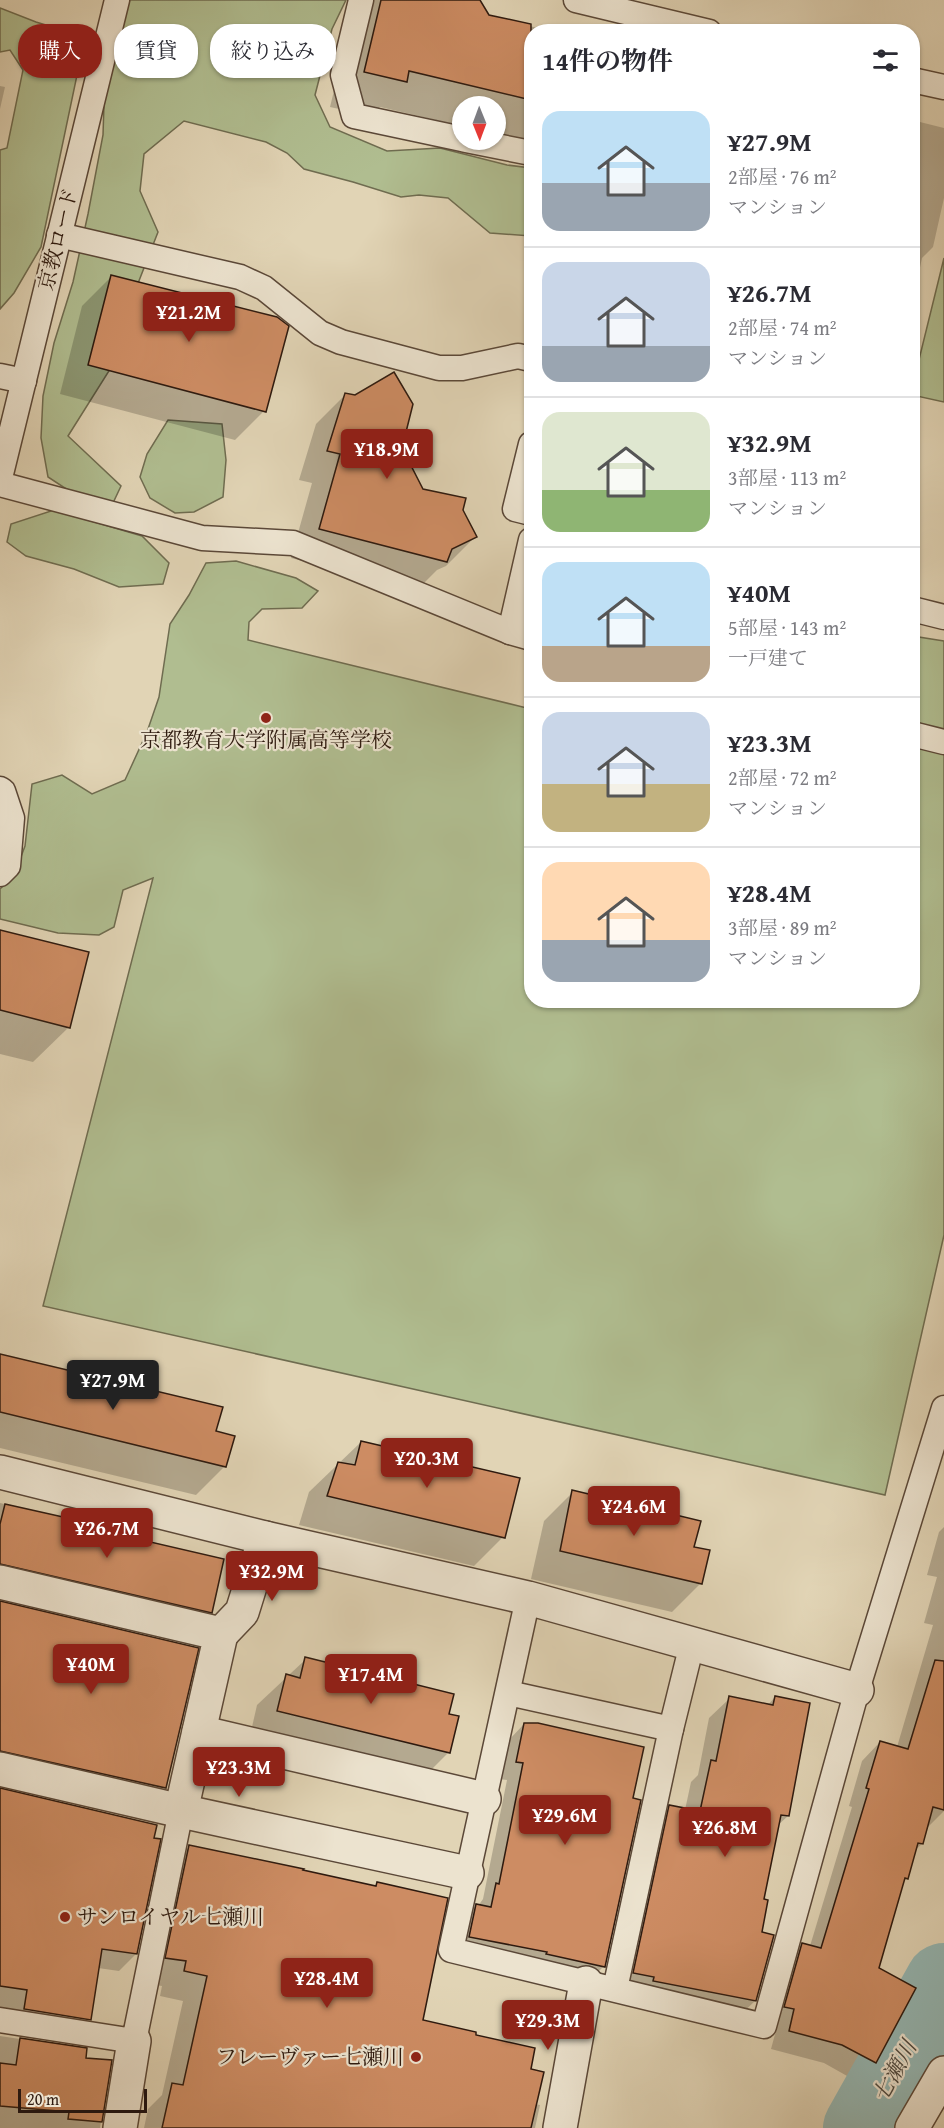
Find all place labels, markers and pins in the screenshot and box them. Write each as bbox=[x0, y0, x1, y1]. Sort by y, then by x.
pin: ¥21.2M bbox=[140, 292, 238, 343]
pin: ¥18.9M bbox=[338, 429, 436, 480]
marker: 京都教育大学附属高等学校 bbox=[259, 711, 273, 725]
place label: 京都教育大学附属高等学校 bbox=[140, 724, 392, 755]
pin: ¥27.9M bbox=[64, 1360, 162, 1411]
pin: ¥20.3M bbox=[378, 1438, 476, 1489]
pin: ¥24.6M bbox=[585, 1486, 683, 1537]
pin: ¥26.7M bbox=[58, 1508, 156, 1559]
pin: ¥32.9M bbox=[223, 1551, 321, 1602]
pin: ¥40M bbox=[55, 1644, 127, 1695]
pin: ¥17.4M bbox=[322, 1654, 420, 1705]
pin: ¥23.3M bbox=[190, 1747, 288, 1798]
pin: ¥29.6M bbox=[516, 1795, 614, 1846]
pin: ¥26.8M bbox=[676, 1807, 774, 1858]
place label: サンロイヤル七瀬川 bbox=[77, 1901, 264, 1932]
marker: サンロイヤル七瀬川 bbox=[58, 1910, 72, 1924]
pin: ¥28.4M bbox=[278, 1958, 376, 2009]
pin: ¥29.3M bbox=[499, 2000, 597, 2051]
place label: フレーヴァー七瀬川 bbox=[216, 2041, 404, 2072]
marker: フレーヴァー七瀬川 bbox=[409, 2050, 423, 2064]

